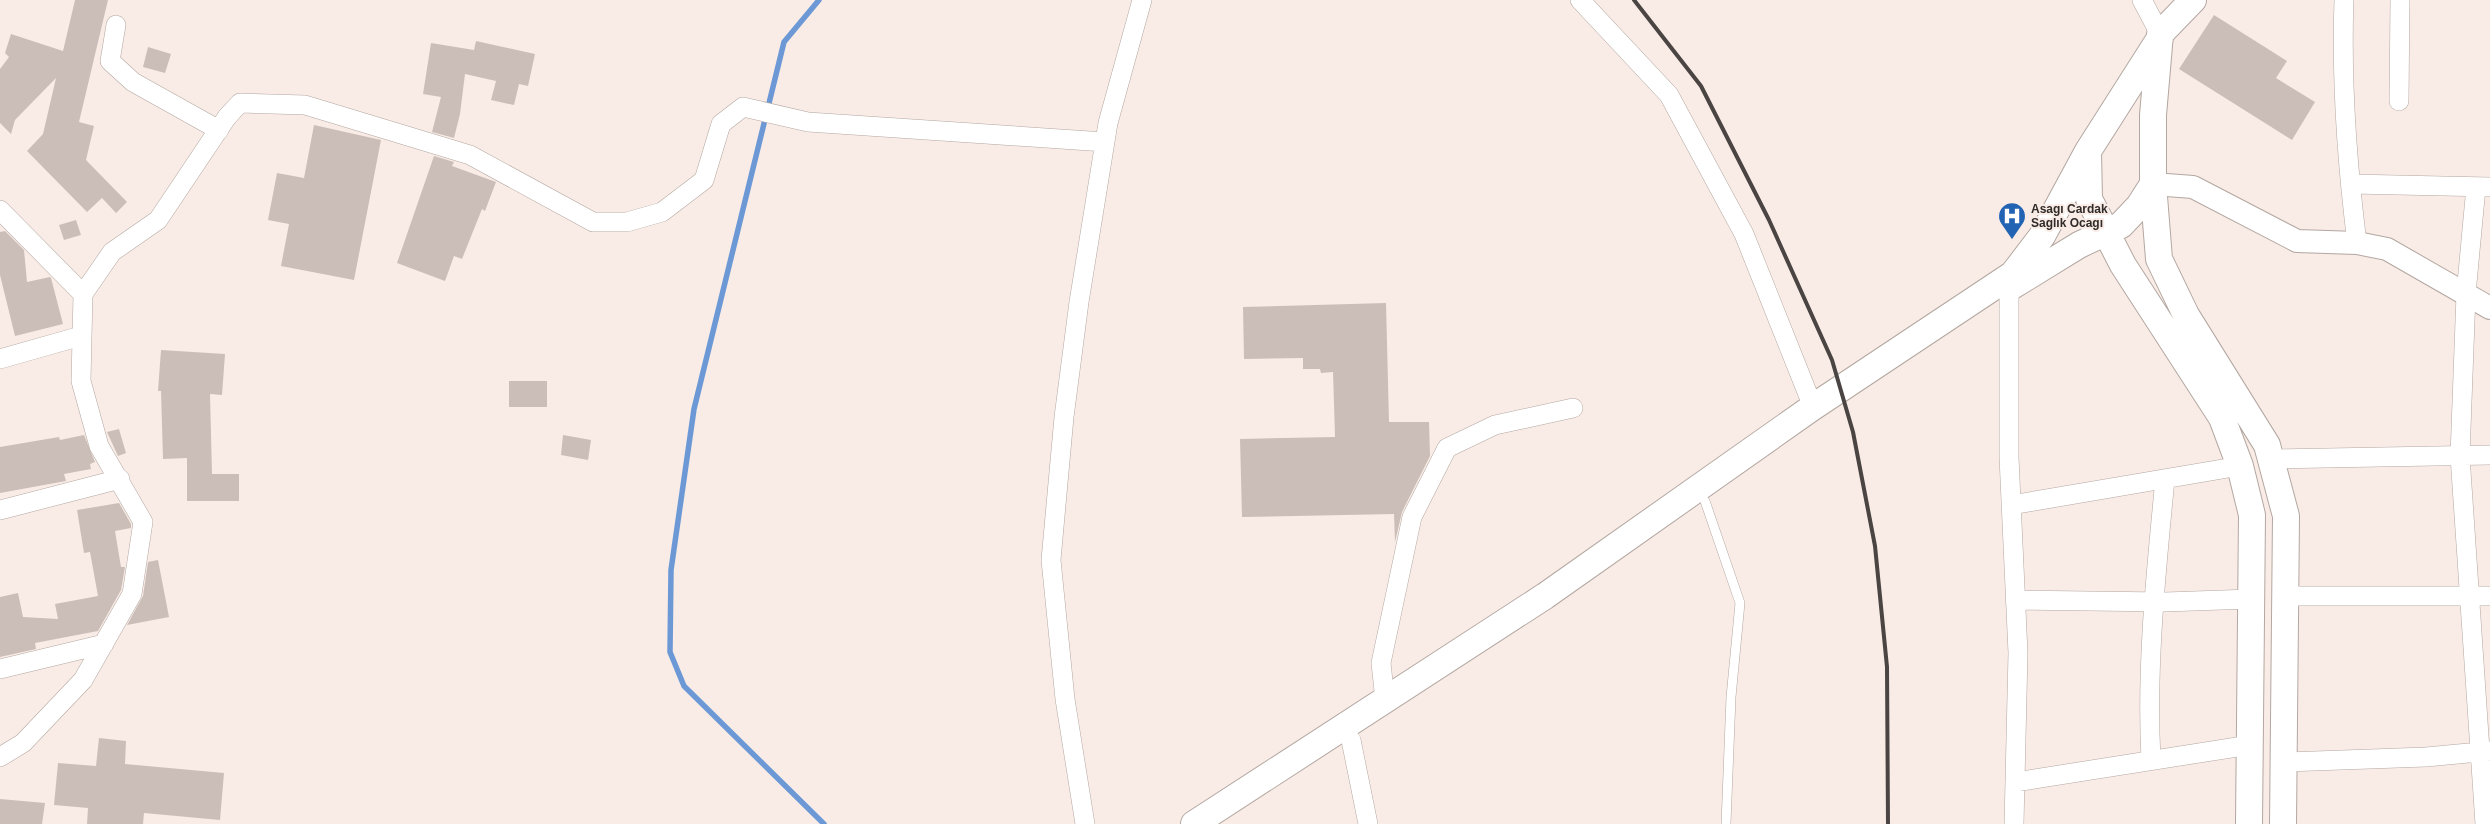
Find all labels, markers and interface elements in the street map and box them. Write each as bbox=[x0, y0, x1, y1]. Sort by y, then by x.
hospital icon: Asagı Cardak Saglık Ocagı bbox=[1997, 201, 2027, 240]
place label: Asagı Cardak Saglık Ocagı bbox=[2031, 202, 2108, 230]

